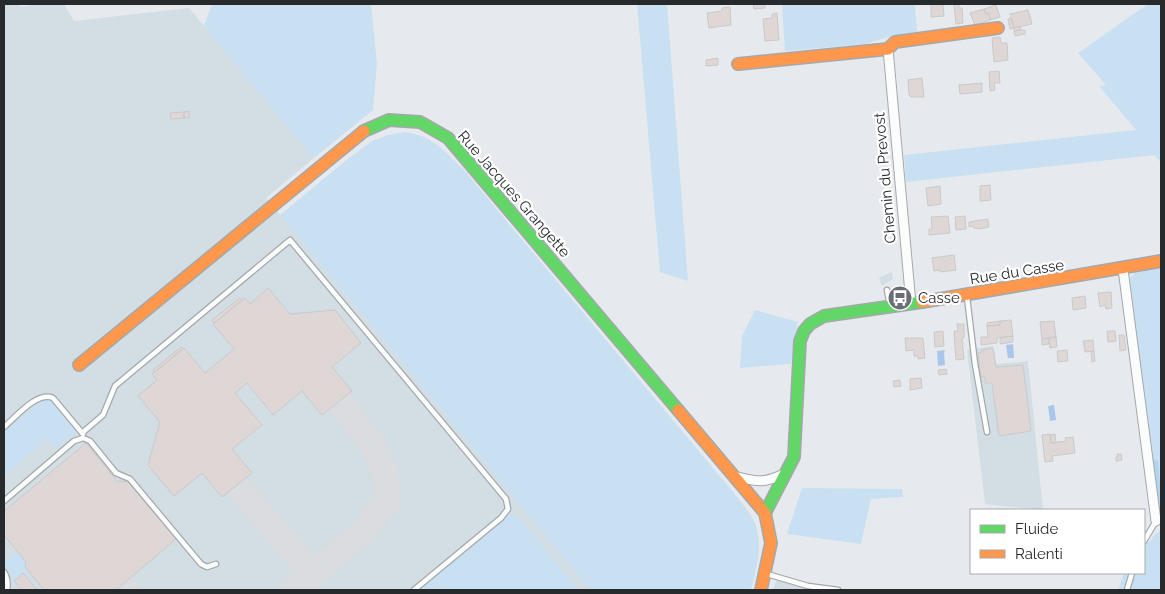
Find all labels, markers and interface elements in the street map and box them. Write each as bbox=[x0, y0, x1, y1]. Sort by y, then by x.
street label: Chemin du Prevost bbox=[870, 112, 900, 244]
street label: Rue Jacques Grangette bbox=[454, 127, 574, 261]
street label: Rue du Casse bbox=[969, 256, 1066, 288]
bus stop icon: Casse bbox=[887, 285, 913, 311]
place label: Casse bbox=[918, 289, 960, 307]
legend bbox=[970, 509, 1145, 574]
text: Fluide bbox=[1015, 520, 1058, 538]
text: Ralenti bbox=[1015, 545, 1063, 563]

